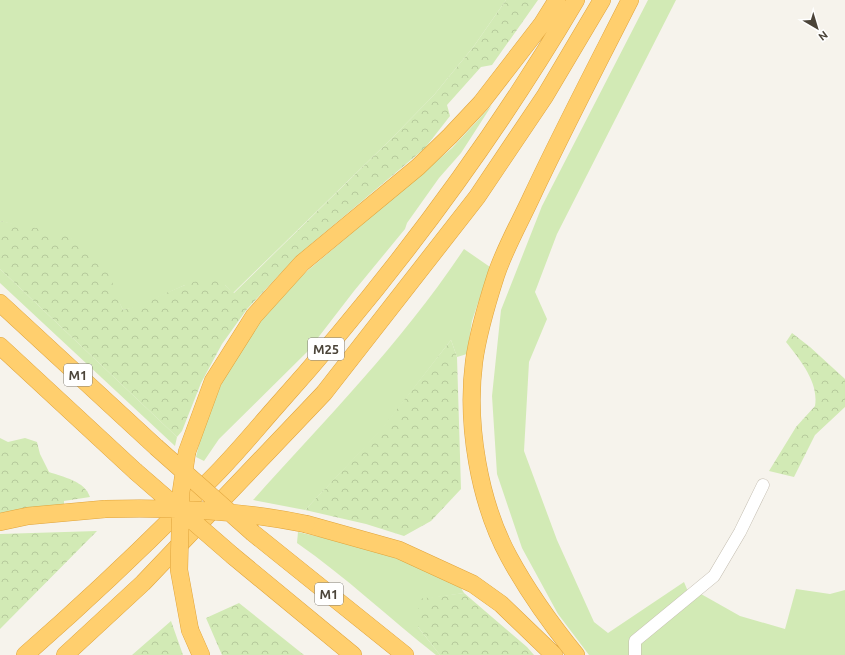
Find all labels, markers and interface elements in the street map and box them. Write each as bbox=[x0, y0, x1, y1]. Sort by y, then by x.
north arrow bbox=[797, 8, 837, 48]
text: N bbox=[816, 29, 830, 43]
road number: M25 bbox=[308, 338, 344, 360]
road number: M1 bbox=[64, 364, 92, 386]
road number: M1 bbox=[315, 583, 343, 605]

